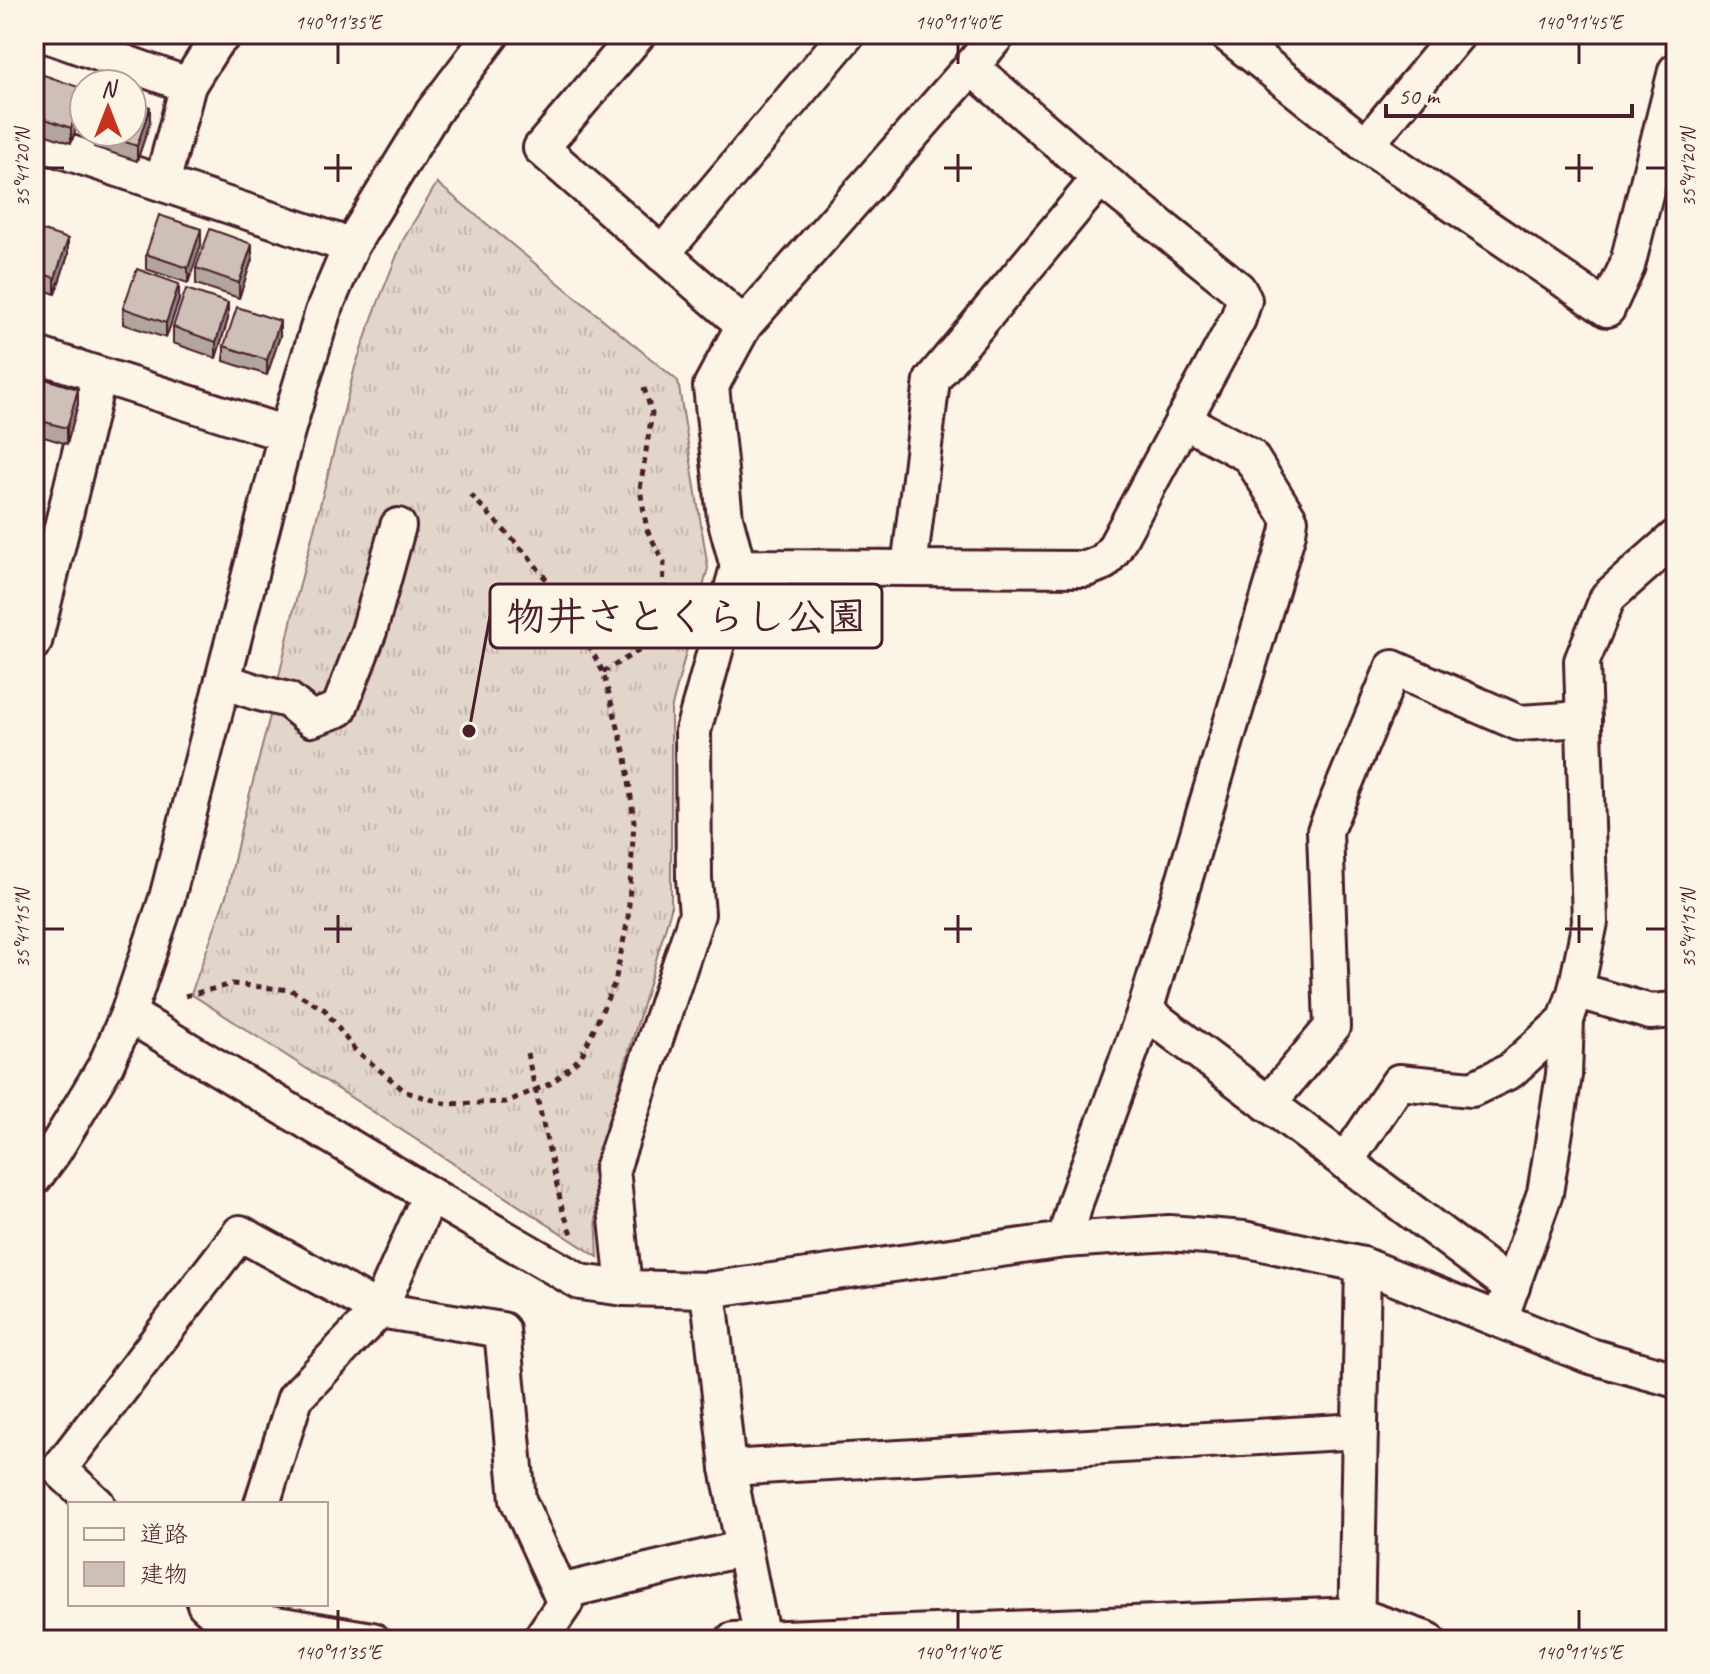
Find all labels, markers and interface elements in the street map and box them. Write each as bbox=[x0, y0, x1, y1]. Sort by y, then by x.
text: 140°11'35"E bbox=[295, 10, 384, 35]
text: 140°11'40"E bbox=[915, 10, 1004, 35]
text: 140°11'45"E bbox=[1536, 10, 1625, 35]
north arrow bbox=[68, 68, 148, 148]
scale bar bbox=[1386, 68, 1632, 118]
text: N bbox=[101, 75, 118, 103]
text: 50 m bbox=[1398, 81, 1441, 111]
text: 35°41'20"N bbox=[10, 126, 35, 207]
text: 35°41'20"N bbox=[1676, 126, 1701, 207]
callout: 物井さとくらし公園 bbox=[490, 584, 882, 648]
text: 物井さとくらし公園 bbox=[506, 592, 866, 642]
text: 35°41'15"N bbox=[10, 887, 35, 968]
text: 35°41'15"N bbox=[1676, 887, 1701, 968]
legend bbox=[68, 1502, 328, 1606]
text: 道路 bbox=[140, 1519, 188, 1549]
text: 建物 bbox=[140, 1559, 188, 1589]
text: 140°11'35"E bbox=[295, 1640, 384, 1665]
text: 140°11'40"E bbox=[915, 1640, 1004, 1665]
text: 140°11'45"E bbox=[1536, 1640, 1625, 1665]

